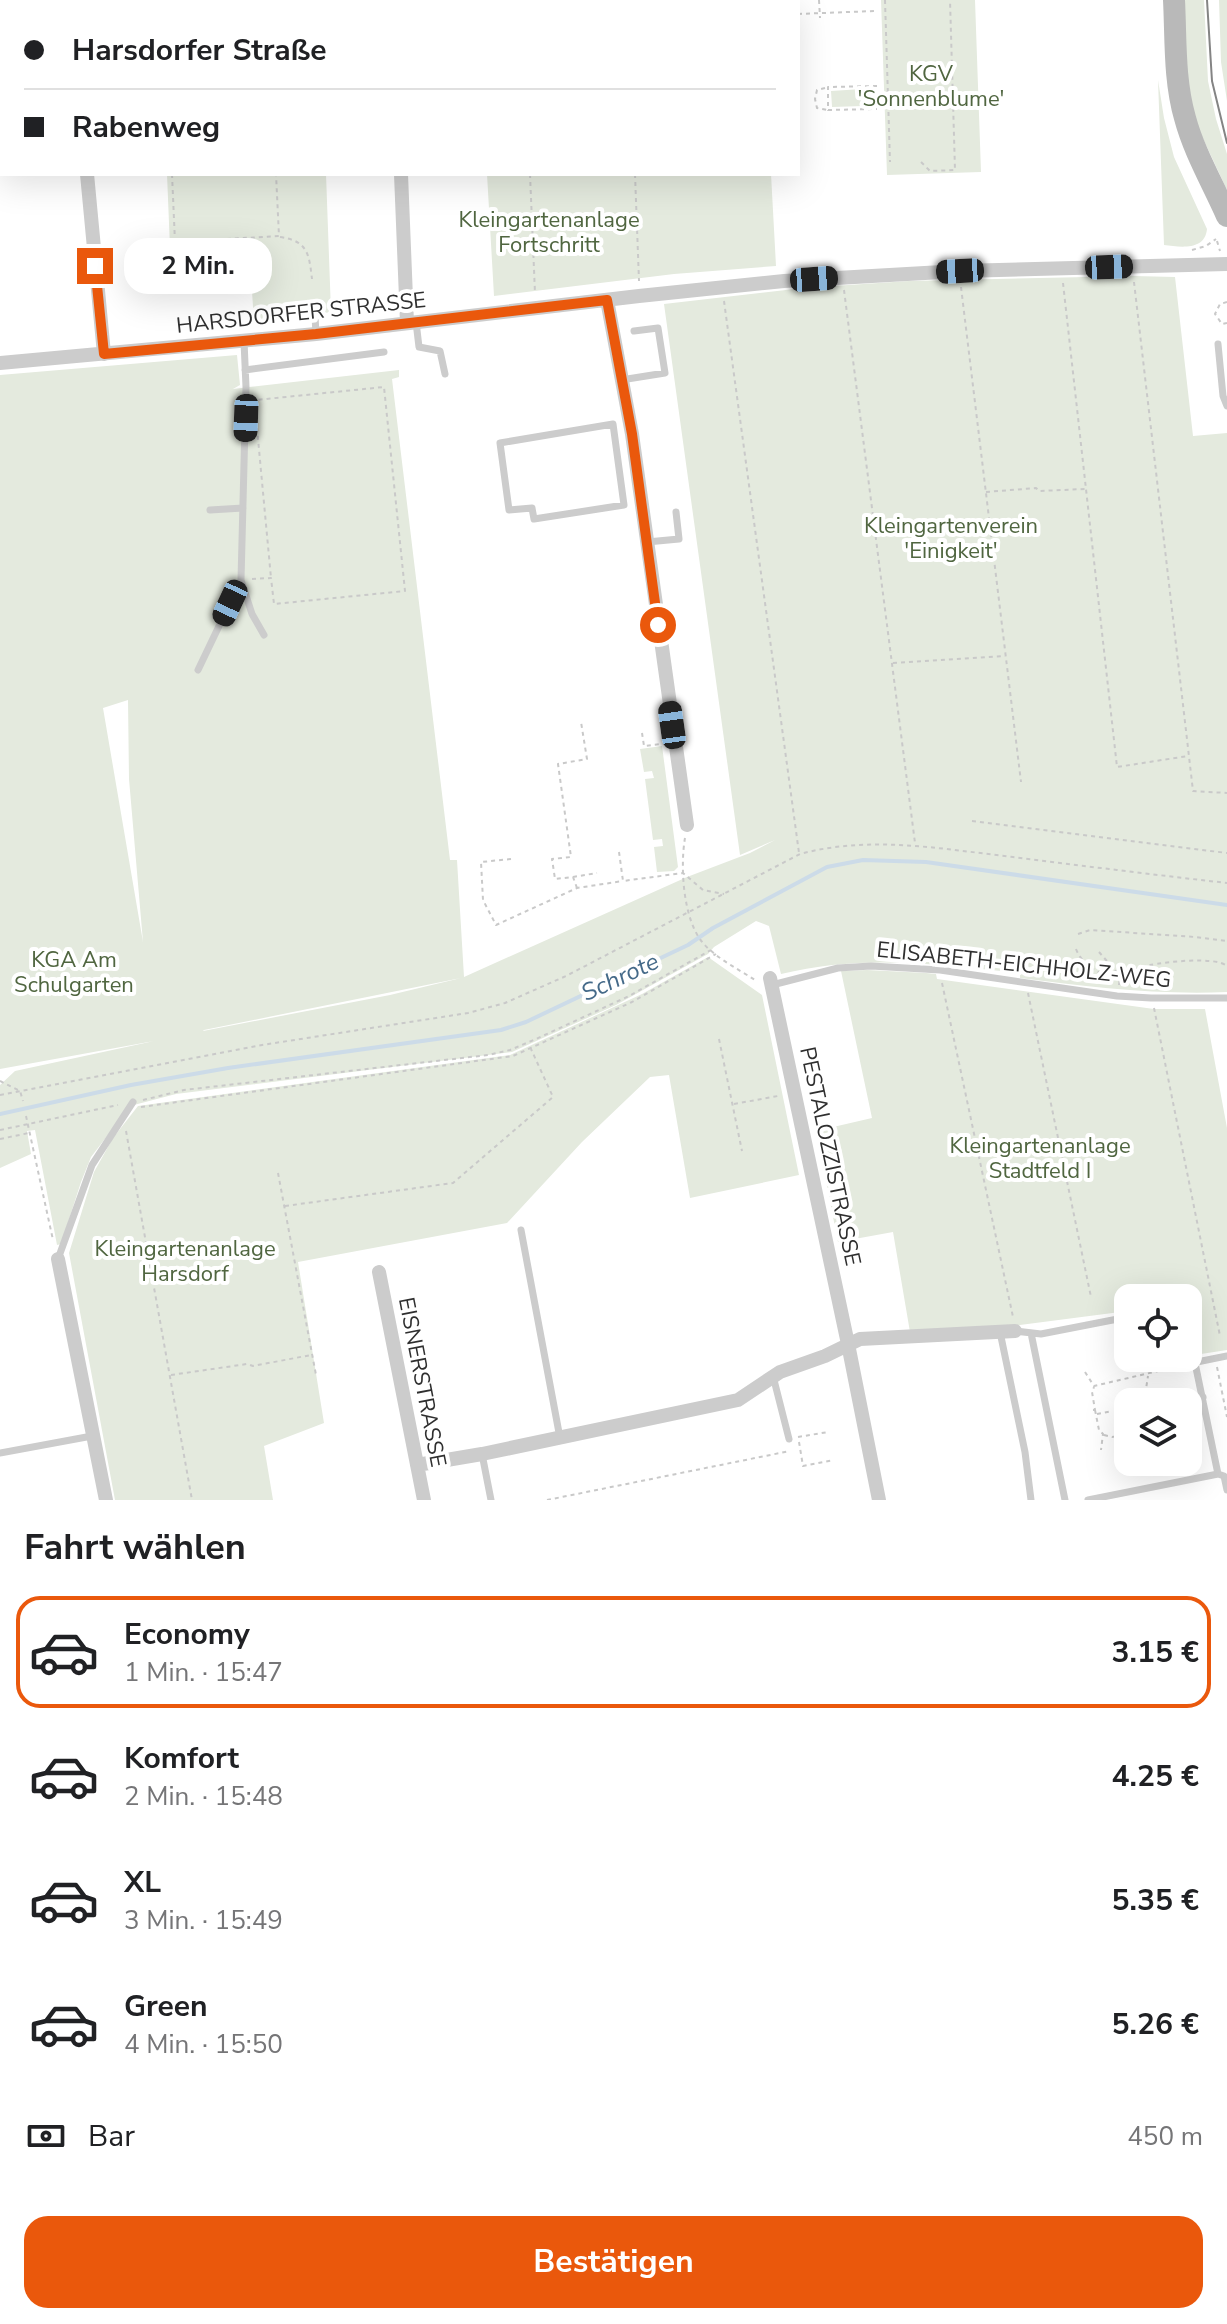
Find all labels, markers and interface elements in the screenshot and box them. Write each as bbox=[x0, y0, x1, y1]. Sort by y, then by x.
text: Harsdorfer Straße bbox=[72, 30, 327, 71]
park label: KGV 'Sonnenblume' bbox=[858, 59, 1004, 114]
text: Rabenweg bbox=[72, 107, 220, 148]
park label: Kleingartenanlage Fortschritt bbox=[458, 205, 640, 260]
callout: 2 Min. bbox=[123, 238, 271, 294]
route end bbox=[77, 248, 113, 284]
text: 2 Min. bbox=[161, 248, 235, 283]
car bbox=[1085, 254, 1133, 280]
car bbox=[935, 258, 985, 284]
car bbox=[789, 265, 839, 293]
street label: HARSDORFER STRASSE bbox=[175, 285, 427, 341]
car bbox=[233, 394, 259, 442]
park label: Kleingartenverein 'Einigkeit' bbox=[864, 511, 1038, 566]
car bbox=[209, 576, 251, 630]
route start bbox=[640, 607, 676, 643]
car bbox=[657, 700, 687, 750]
street label: ELISABETH-EICHHOLZ-WEG bbox=[875, 935, 1173, 995]
park label: KGA Am Schulgarten bbox=[14, 945, 134, 1000]
water label: Schrote bbox=[576, 945, 664, 1009]
street label: PESTALOZZISTRASSE bbox=[792, 1044, 868, 1269]
park label: Kleingartenanlage Stadtfeld I bbox=[949, 1131, 1131, 1186]
park label: Kleingartenanlage Harsdorf bbox=[94, 1234, 276, 1289]
map controls bbox=[1114, 1284, 1202, 1476]
button: locate bbox=[1114, 1284, 1202, 1372]
street label: EISNERSTRASSE bbox=[391, 1295, 453, 1470]
button: layers bbox=[1114, 1388, 1202, 1476]
text: Fahrt wählen bbox=[24, 1523, 246, 1572]
text: Economy bbox=[124, 1614, 250, 1655]
icon: car bbox=[28, 1616, 100, 1688]
text: 3.15 € bbox=[1111, 1632, 1199, 1673]
text: 1 Min. · 15:47 bbox=[124, 1655, 283, 1690]
text: Komfort bbox=[124, 1738, 239, 1779]
icon: car bbox=[28, 1740, 100, 1812]
text: 4.25 € bbox=[1111, 1756, 1199, 1797]
text: 2 Min. · 15:48 bbox=[124, 1779, 283, 1814]
text: XL bbox=[124, 1862, 161, 1903]
icon: car bbox=[28, 1864, 100, 1936]
text: 5.35 € bbox=[1111, 1880, 1199, 1921]
text: 3 Min. · 15:49 bbox=[124, 1903, 283, 1938]
text: Green bbox=[124, 1986, 208, 2027]
icon: car bbox=[28, 1988, 100, 2060]
text: 5.26 € bbox=[1111, 2004, 1199, 2045]
text: 4 Min. · 15:50 bbox=[124, 2027, 283, 2062]
icon: cash bbox=[24, 2114, 68, 2158]
text: Bar bbox=[88, 2116, 135, 2157]
text: 450 m bbox=[1127, 2119, 1203, 2154]
button: Bestätigen bbox=[24, 2216, 1203, 2308]

